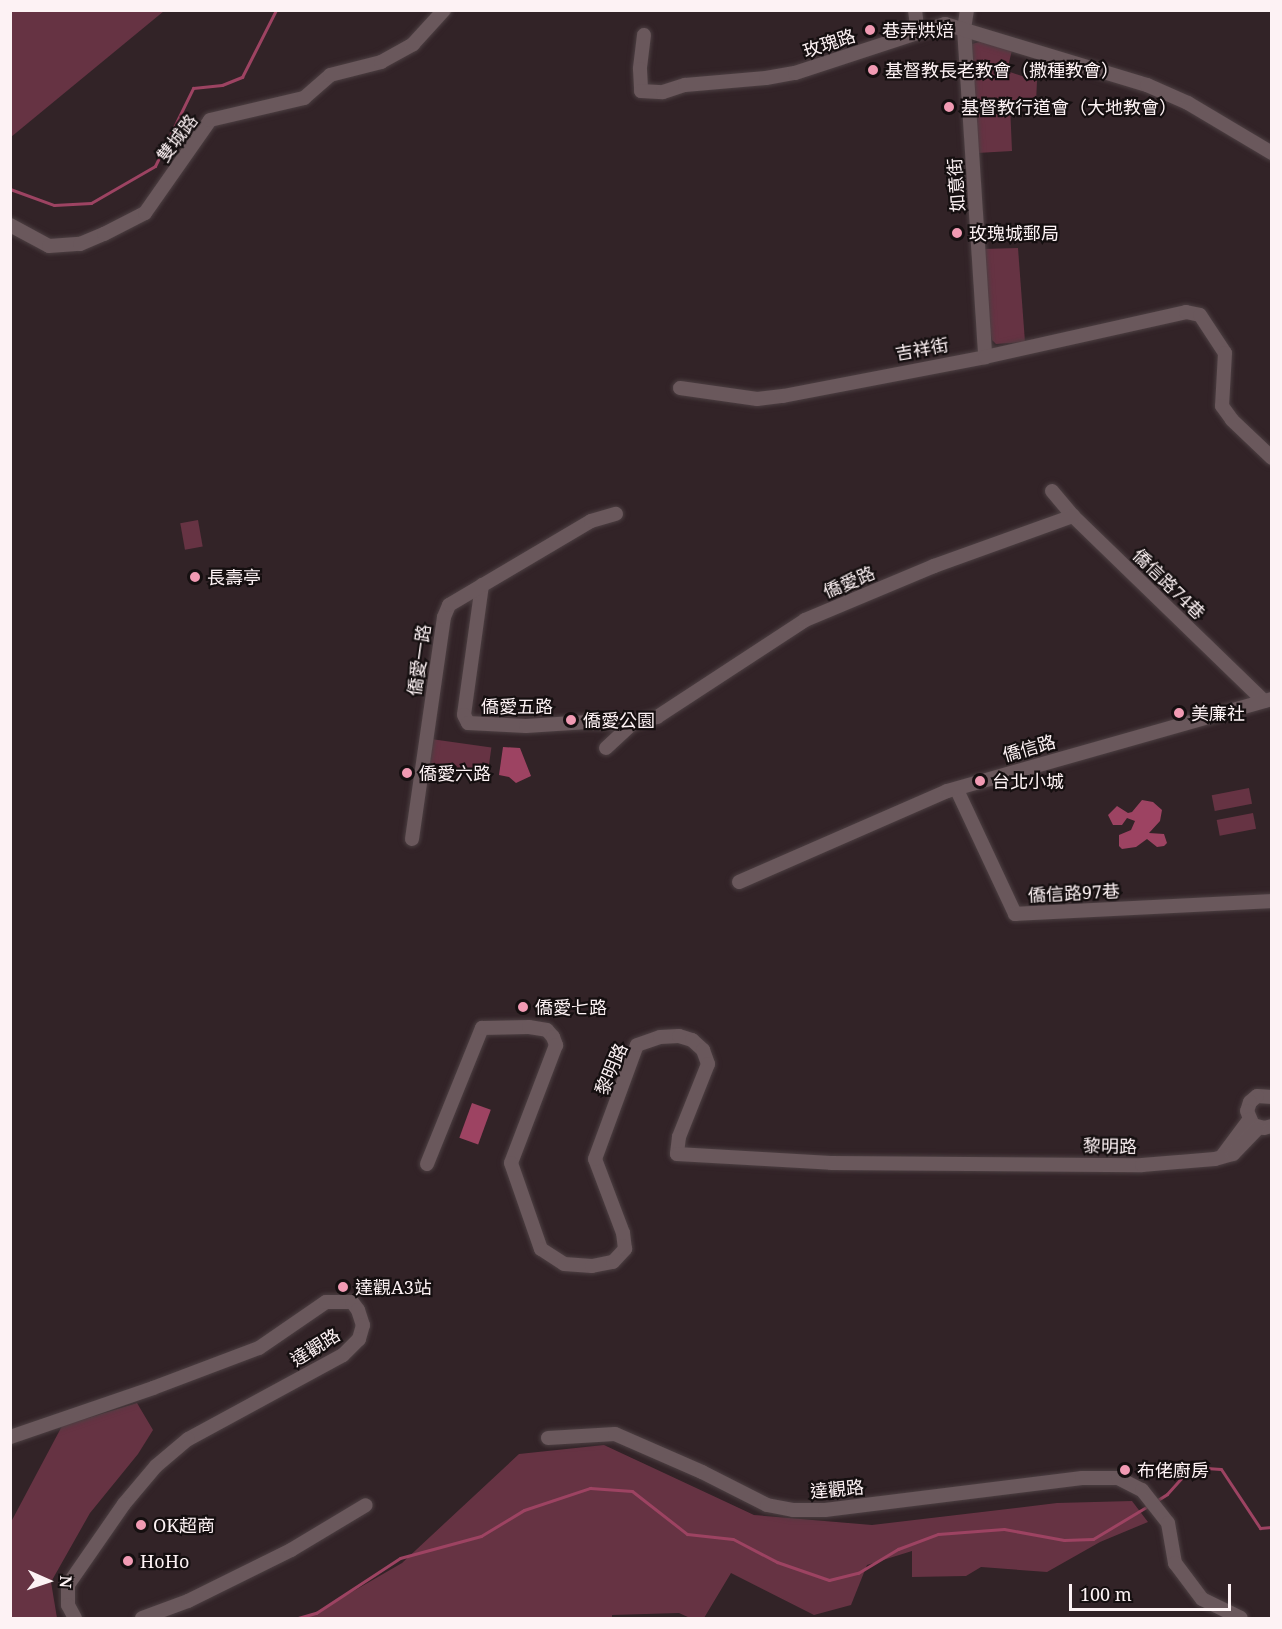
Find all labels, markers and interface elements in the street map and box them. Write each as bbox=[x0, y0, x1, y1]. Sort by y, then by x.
place label: 巷弄烘焙 bbox=[882, 19, 954, 41]
marker: 巷弄烘焙 bbox=[863, 23, 877, 37]
street label: 玫瑰路 bbox=[800, 24, 858, 62]
place label: 基督教長老教會（撒種教會） bbox=[885, 59, 1119, 81]
marker: 基督教長老教會（撒種教會） bbox=[866, 63, 880, 77]
place label: 基督教行道會（大地教會） bbox=[961, 96, 1177, 118]
marker: 基督教行道會（大地教會） bbox=[942, 100, 956, 114]
street label: 雙城路 bbox=[152, 110, 202, 166]
street label: 如意街 bbox=[943, 157, 969, 213]
place label: 玫瑰城郵局 bbox=[969, 222, 1059, 244]
marker: 玫瑰城郵局 bbox=[950, 226, 964, 240]
street label: 吉祥街 bbox=[894, 334, 950, 364]
street label: 僑信路74巷 bbox=[1128, 544, 1210, 624]
street label: 僑愛路 bbox=[820, 562, 878, 602]
place label: 長壽亭 bbox=[207, 566, 261, 588]
marker: 長壽亭 bbox=[188, 570, 202, 584]
street label: 僑愛一路 bbox=[403, 623, 435, 697]
street label: 僑愛五路 bbox=[481, 695, 553, 717]
place label: 美廉社 bbox=[1191, 702, 1245, 724]
marker: 美廉社 bbox=[1172, 706, 1186, 720]
place label: 僑愛公園 bbox=[583, 709, 655, 731]
marker: 僑愛公園 bbox=[564, 713, 578, 727]
street label: 僑信路 bbox=[1000, 730, 1058, 766]
place label: 僑愛六路 bbox=[419, 762, 491, 784]
marker: 僑愛六路 bbox=[400, 766, 414, 780]
place label: 台北小城 bbox=[992, 770, 1064, 792]
marker: 台北小城 bbox=[973, 774, 987, 788]
street label: 僑信路97巷 bbox=[1027, 880, 1121, 906]
place label: 僑愛七路 bbox=[535, 996, 607, 1018]
marker: 僑愛七路 bbox=[516, 1000, 530, 1014]
street label: 黎明路 bbox=[591, 1040, 631, 1098]
street label: 黎明路 bbox=[1083, 1135, 1137, 1157]
place label: 達觀A3站 bbox=[355, 1276, 432, 1298]
marker: 達觀A3站 bbox=[336, 1280, 350, 1294]
street label: 達觀路 bbox=[286, 1324, 344, 1370]
place label: 布佬廚房 bbox=[1137, 1459, 1209, 1481]
marker: 布佬廚房 bbox=[1118, 1463, 1132, 1477]
street label: 達觀路 bbox=[809, 1476, 865, 1502]
place label: OK超商 bbox=[153, 1514, 215, 1536]
marker: OK超商 bbox=[134, 1518, 148, 1532]
place label: HoHo bbox=[140, 1550, 189, 1572]
north arrow bbox=[18, 1551, 78, 1611]
marker: HoHo bbox=[121, 1554, 135, 1568]
scale bar bbox=[1072, 1572, 1234, 1610]
text: N bbox=[55, 1575, 77, 1589]
text: 100 m bbox=[1080, 1582, 1132, 1606]

